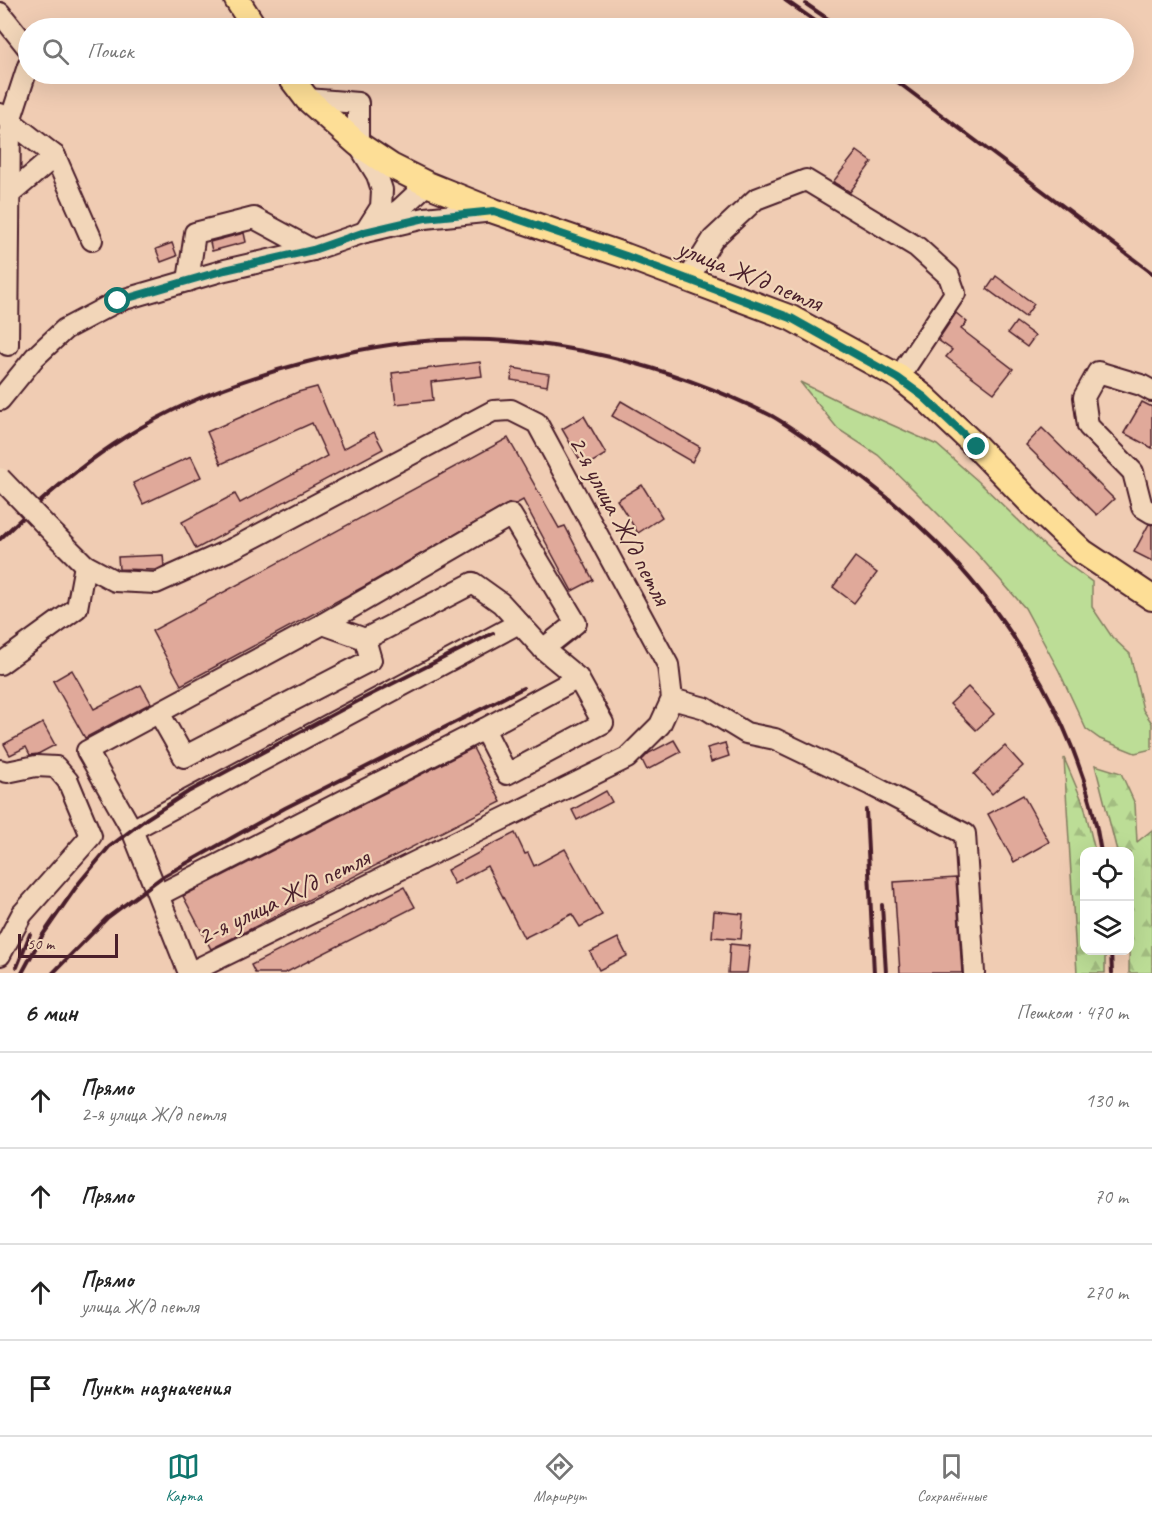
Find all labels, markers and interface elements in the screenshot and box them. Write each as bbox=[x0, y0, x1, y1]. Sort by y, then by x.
search box bbox=[18, 18, 1134, 84]
icon: search bbox=[39, 35, 72, 68]
text: Поиск bbox=[87, 37, 133, 65]
street label: улица Ж/д петля bbox=[671, 230, 829, 320]
route start bbox=[104, 287, 130, 313]
street label: 2-я улица Ж/д петля bbox=[561, 430, 679, 612]
route end bbox=[963, 433, 989, 459]
street label: 2-я улица Ж/д петля bbox=[192, 840, 376, 953]
map controls bbox=[1080, 847, 1134, 955]
button: locate bbox=[1080, 847, 1134, 901]
button: layers bbox=[1080, 901, 1134, 955]
scale bar bbox=[18, 931, 118, 958]
text: 50 m bbox=[27, 934, 54, 954]
text: 6 мин bbox=[24, 996, 77, 1029]
text: Пешком · 470 m bbox=[1016, 1000, 1128, 1025]
text: Прямо bbox=[81, 1074, 133, 1102]
icon: ahead bbox=[24, 1084, 57, 1117]
text: 130 m bbox=[1085, 1088, 1128, 1113]
text: 2-я улица Ж/д петля bbox=[81, 1102, 225, 1127]
icon: ahead bbox=[24, 1180, 57, 1213]
text: Прямо bbox=[81, 1182, 133, 1210]
text: 70 m bbox=[1094, 1184, 1128, 1209]
text: Прямо bbox=[81, 1266, 133, 1294]
icon: ahead bbox=[24, 1276, 57, 1309]
text: 270 m bbox=[1085, 1280, 1128, 1305]
text: улица Ж/д петля bbox=[81, 1294, 199, 1319]
icon: arrive bbox=[24, 1372, 57, 1405]
text: Пункт назначения bbox=[81, 1374, 230, 1402]
tab: Карта bbox=[166, 1450, 202, 1506]
tab: Маршрут bbox=[533, 1450, 586, 1506]
tab: Сохранённые bbox=[917, 1450, 986, 1506]

